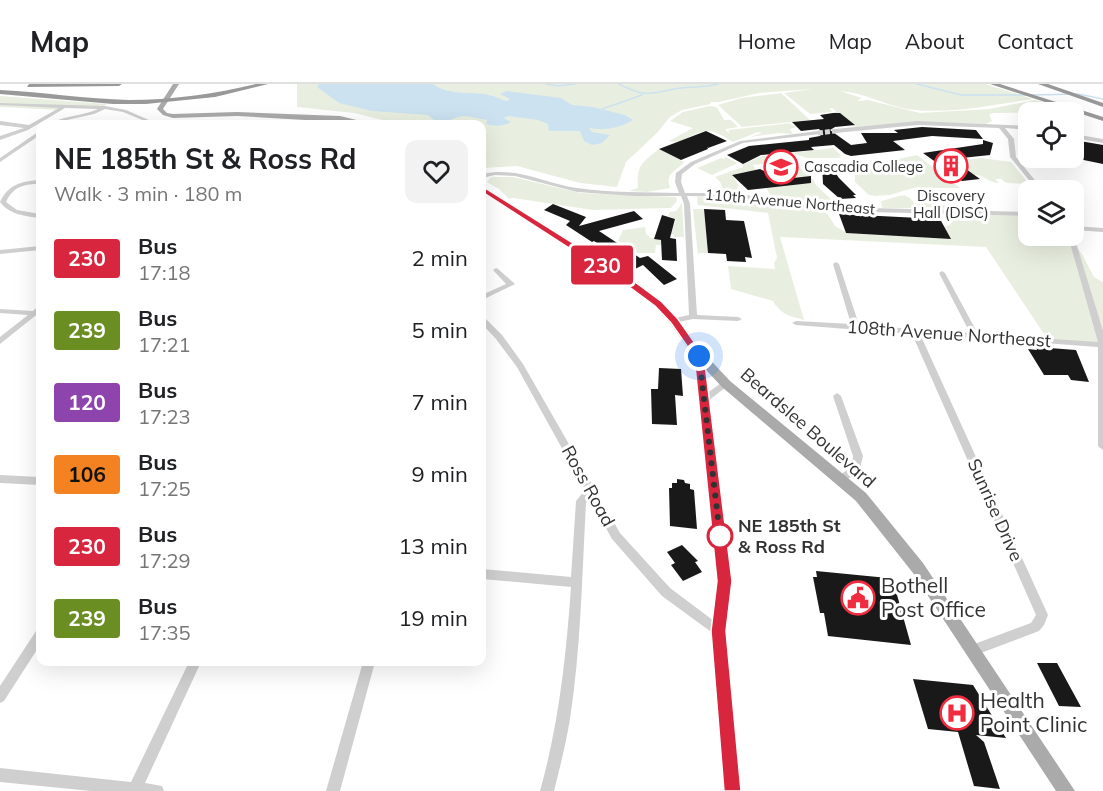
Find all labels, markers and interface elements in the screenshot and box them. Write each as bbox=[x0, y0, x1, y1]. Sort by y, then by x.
text: Map bbox=[30, 24, 89, 59]
text: Home bbox=[738, 28, 796, 54]
text: Map bbox=[829, 28, 872, 54]
text: About bbox=[905, 28, 964, 54]
text: Contact bbox=[997, 28, 1073, 54]
map controls bbox=[1018, 102, 1084, 246]
button: locate bbox=[1018, 102, 1084, 168]
button: heart bbox=[405, 140, 468, 203]
text: NE 185th St & Ross Rd bbox=[54, 141, 356, 176]
building icon: Discovery Hall (DISC) bbox=[933, 148, 969, 184]
school or university icon: Cascadia College bbox=[763, 149, 799, 185]
place label: Cascadia College bbox=[804, 157, 923, 176]
button: layers bbox=[1018, 180, 1084, 246]
text: Walk · 3 min · 180 m bbox=[54, 181, 242, 206]
street label: 110th Avenue Northeast bbox=[704, 185, 876, 218]
place label: Discovery Hall (DISC) bbox=[913, 186, 989, 222]
text: Bus bbox=[138, 232, 177, 260]
text: 2 min bbox=[412, 244, 468, 272]
text: 230 bbox=[68, 245, 106, 271]
line badge: 230 bbox=[568, 246, 636, 285]
text: 230 bbox=[583, 252, 621, 278]
text: 17:18 bbox=[138, 260, 191, 285]
text: Bus bbox=[138, 304, 177, 332]
street label: 108th Avenue Northeast bbox=[846, 315, 1052, 352]
text: 5 min bbox=[412, 316, 468, 344]
text: 239 bbox=[68, 317, 106, 343]
text: 17:21 bbox=[138, 332, 191, 357]
your location bbox=[684, 341, 714, 371]
street label: Beardslee Boulevard bbox=[736, 363, 881, 493]
text: Bus bbox=[138, 376, 177, 404]
text: 7 min bbox=[412, 388, 468, 416]
text: 120 bbox=[68, 389, 106, 415]
text: 17:23 bbox=[138, 404, 191, 429]
street label: Ross Road bbox=[557, 441, 620, 530]
text: Bus bbox=[138, 448, 177, 476]
street label: Sunrise Drive bbox=[963, 455, 1028, 565]
text: 9 min bbox=[412, 460, 468, 488]
text: 106 bbox=[68, 461, 106, 487]
text: 17:25 bbox=[138, 476, 191, 501]
place label: NE 185th St & Ross Rd bbox=[738, 514, 841, 558]
text: Bus bbox=[138, 520, 177, 548]
marker: NE 185th St & Ross Rd bbox=[707, 523, 733, 549]
text: 13 min bbox=[398, 532, 468, 560]
text: 230 bbox=[68, 533, 106, 559]
text: 17:29 bbox=[138, 548, 191, 573]
place label: Bothell Post Office bbox=[881, 572, 986, 622]
public building icon: Bothell Post Office bbox=[840, 580, 876, 616]
text: Bus bbox=[138, 592, 177, 620]
text: 19 min bbox=[398, 604, 468, 632]
text: 239 bbox=[68, 605, 106, 631]
text: 17:35 bbox=[138, 620, 191, 645]
place label: Health Point Clinic bbox=[980, 687, 1087, 737]
hospital icon: Health Point Clinic bbox=[939, 695, 975, 731]

